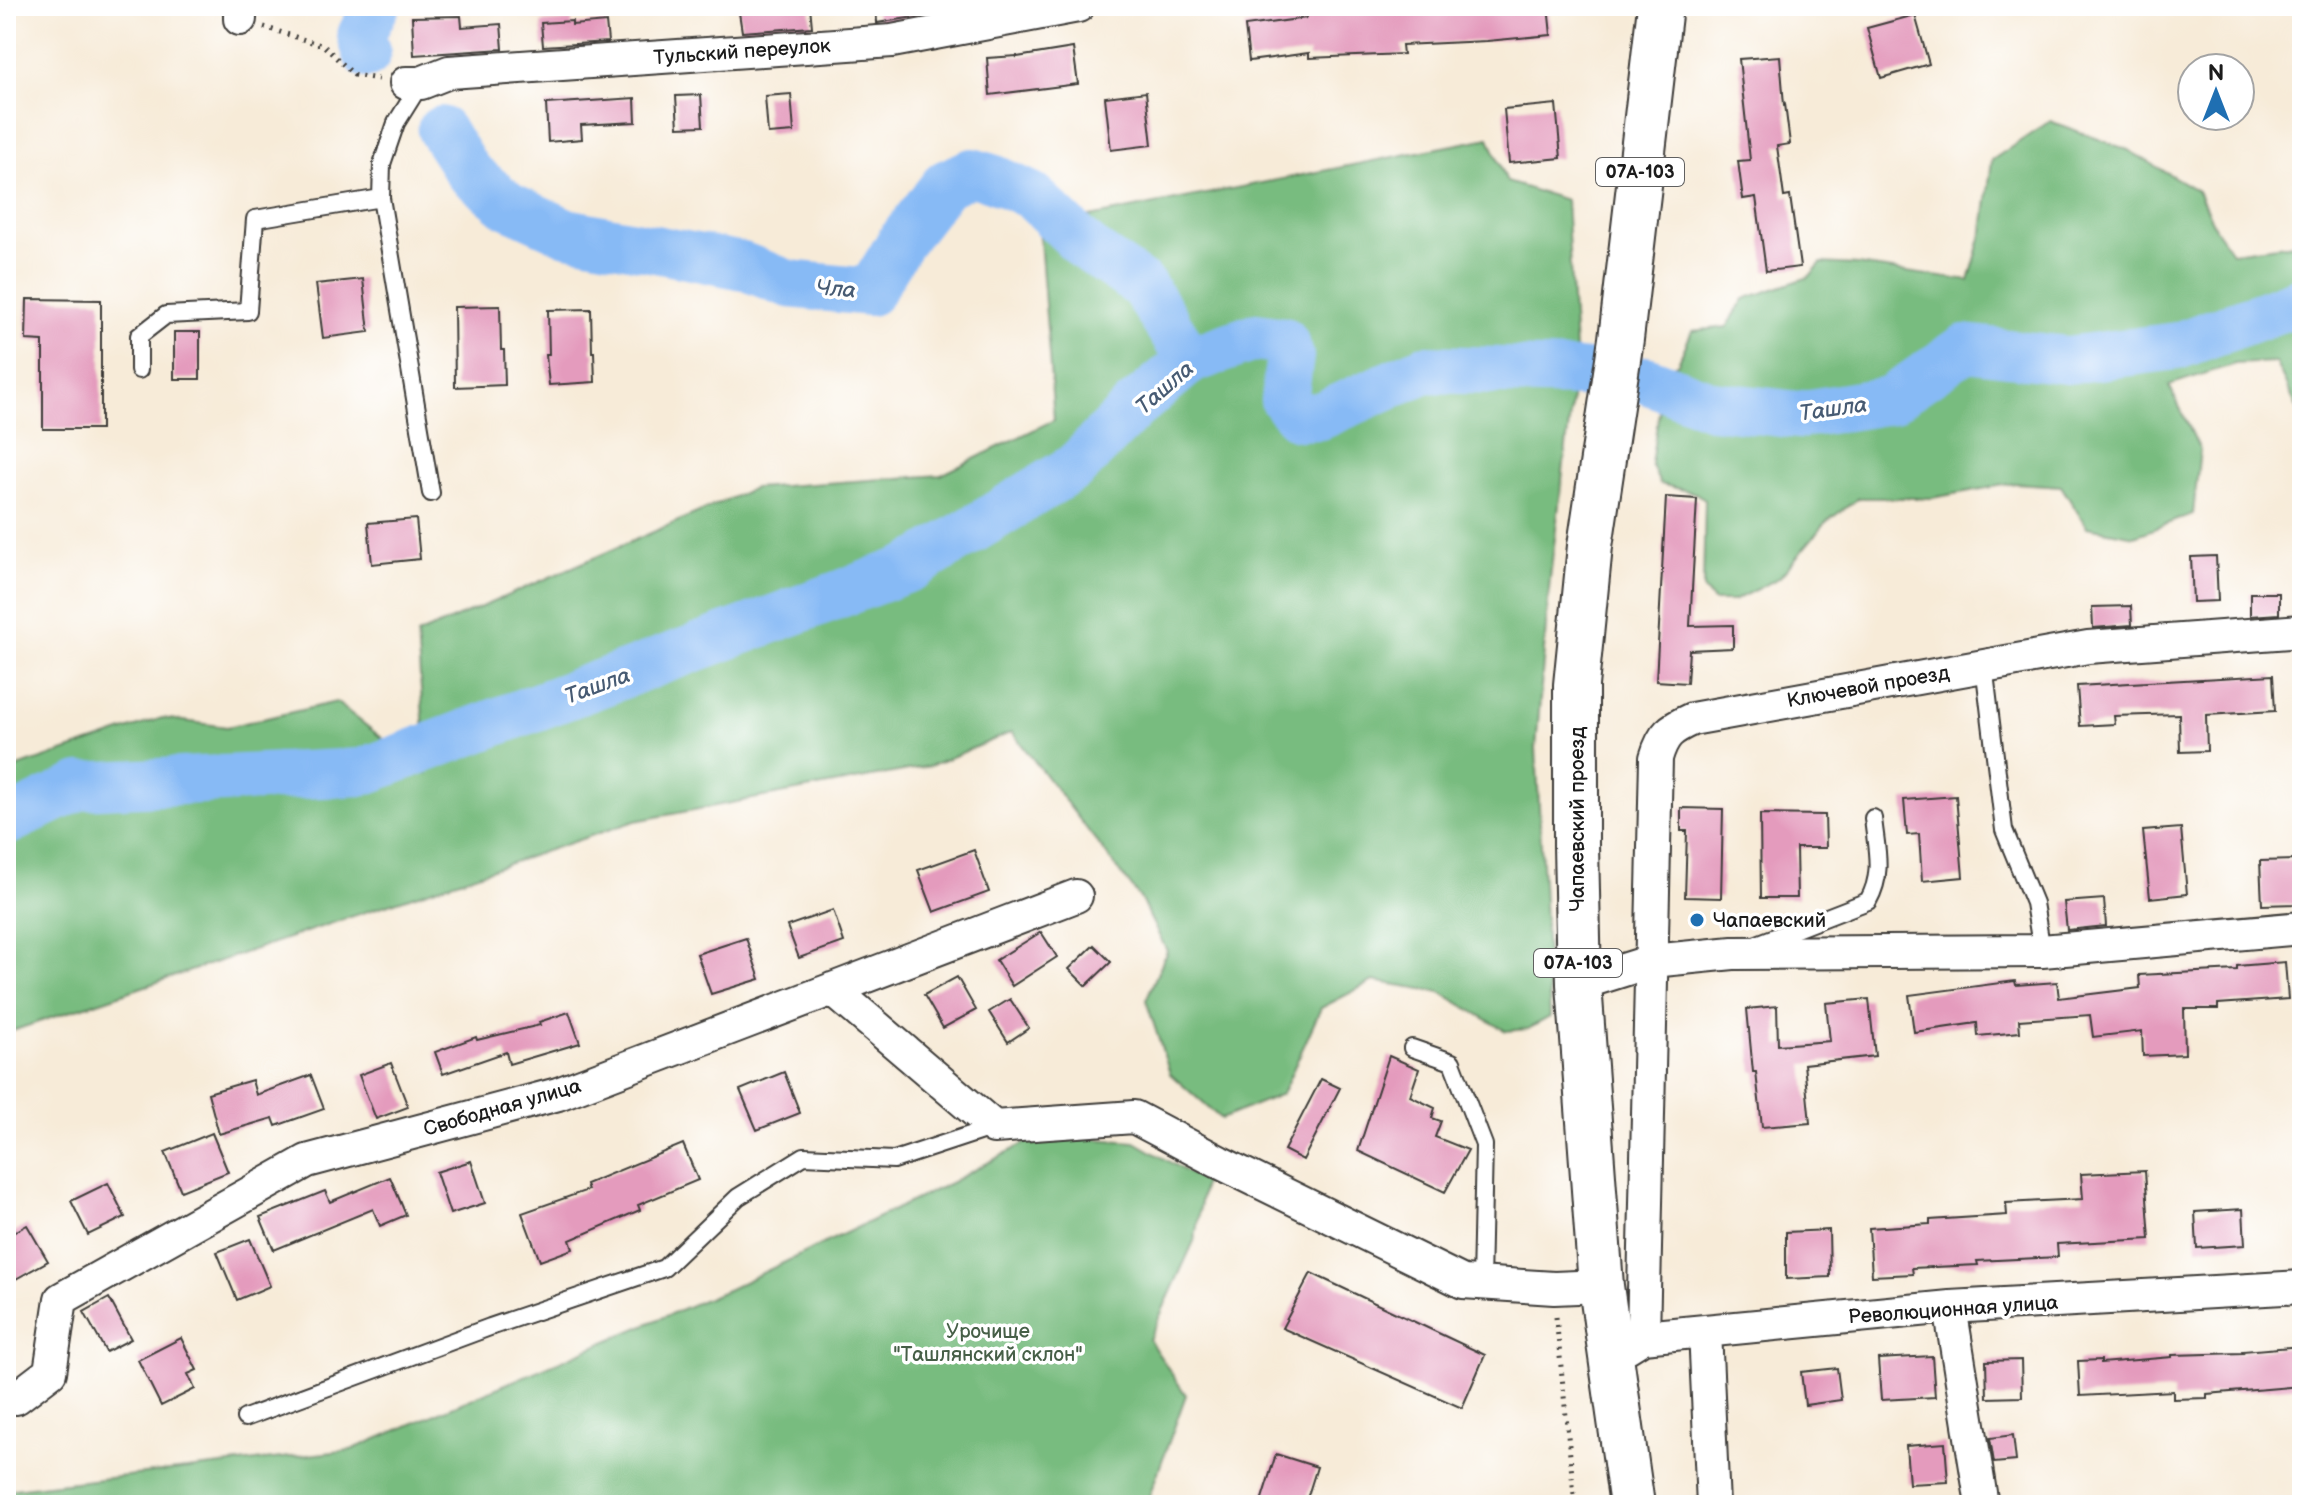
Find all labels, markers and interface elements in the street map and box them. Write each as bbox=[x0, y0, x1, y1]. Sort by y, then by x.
street label: Тульский переулок bbox=[653, 34, 832, 70]
north arrow bbox=[2176, 52, 2256, 132]
text: N bbox=[2208, 60, 2224, 87]
road number: 07А-103 bbox=[1596, 158, 1684, 186]
water label: Чла bbox=[815, 274, 857, 305]
water label: Ташла bbox=[1130, 356, 1200, 421]
water label: Ташла bbox=[1798, 391, 1869, 428]
street label: Ключевой проезд bbox=[1785, 661, 1951, 713]
water label: Ташла bbox=[561, 662, 634, 711]
street label: Чапаевский проезд bbox=[1566, 727, 1590, 911]
place label: Чапаевский bbox=[1713, 909, 1826, 933]
marker: Чапаевский bbox=[1688, 911, 1706, 929]
road number: 07А-103 bbox=[1534, 949, 1622, 977]
street label: Свободная улица bbox=[421, 1074, 584, 1142]
street label: Революционная улица bbox=[1847, 1291, 2059, 1329]
park label: Урочище "Ташлянский склон" bbox=[893, 1320, 1083, 1367]

